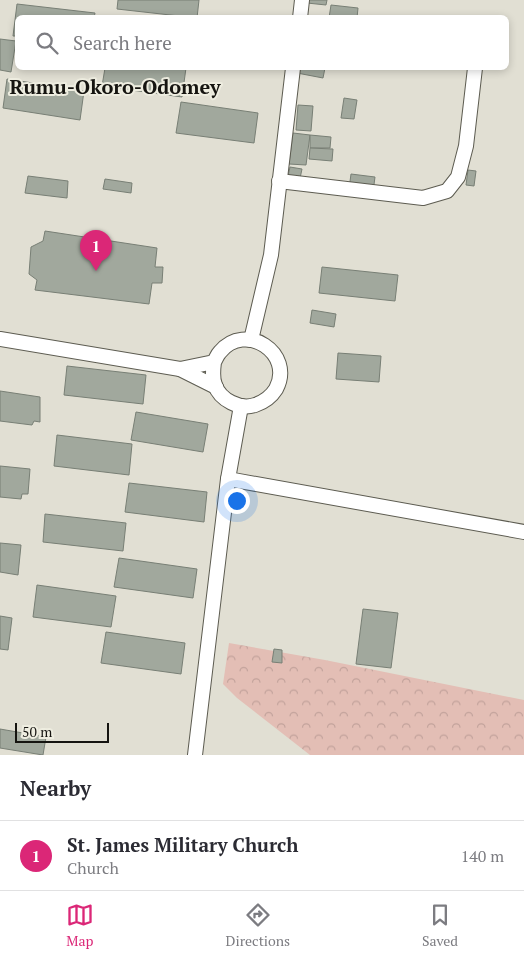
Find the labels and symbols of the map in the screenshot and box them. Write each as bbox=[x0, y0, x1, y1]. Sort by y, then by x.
district label: Rumu-Okoro-Odomey bbox=[9, 73, 221, 100]
pin: 1 bbox=[80, 230, 112, 271]
your location bbox=[224, 488, 250, 514]
scale bar bbox=[15, 720, 109, 743]

